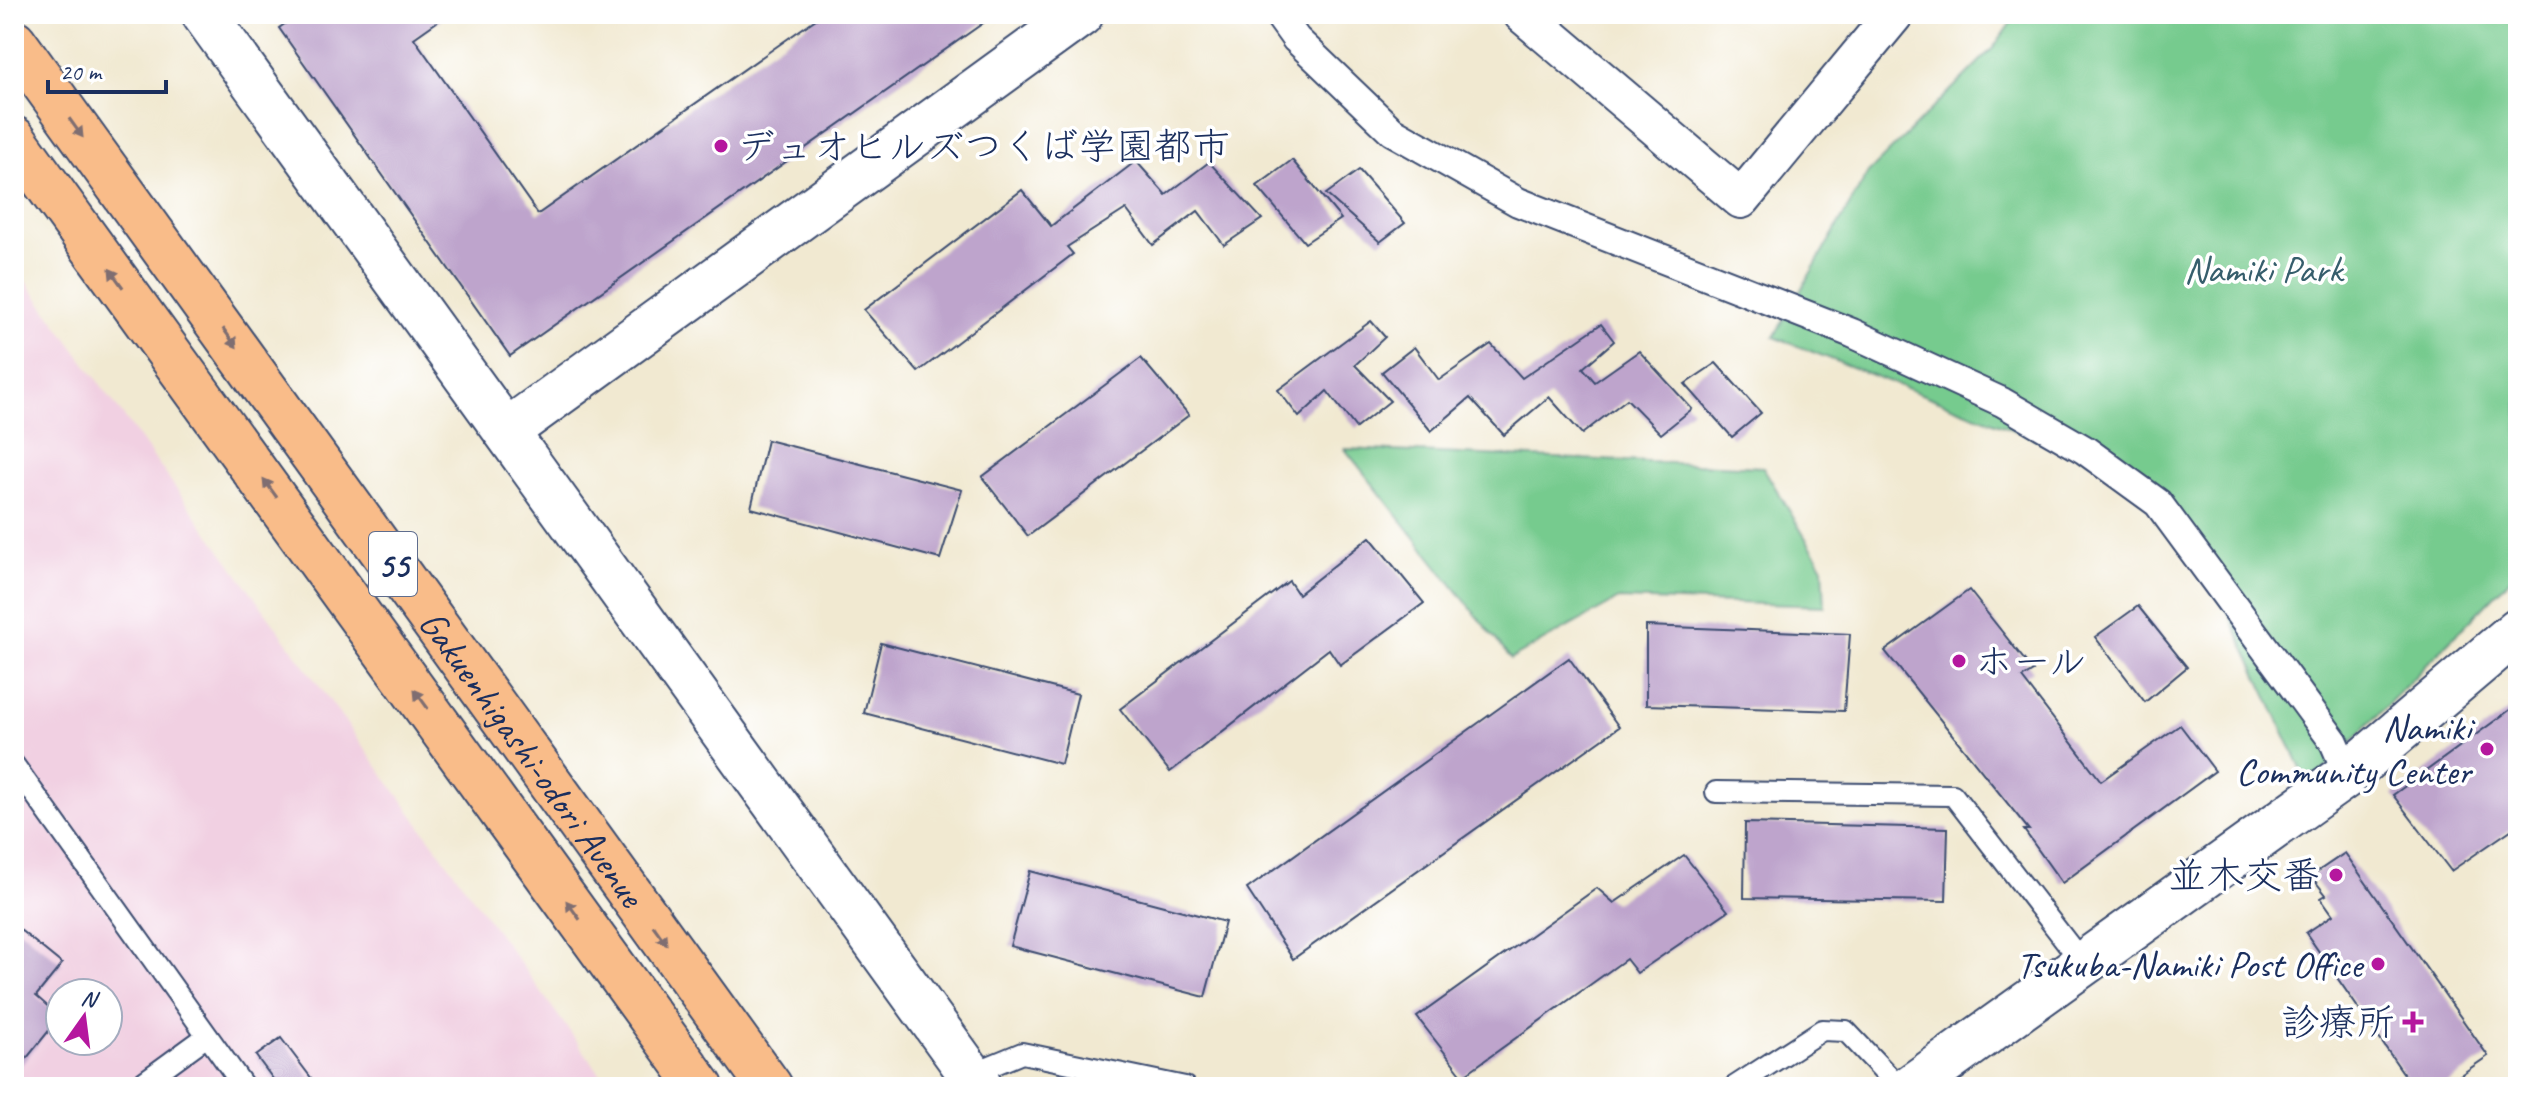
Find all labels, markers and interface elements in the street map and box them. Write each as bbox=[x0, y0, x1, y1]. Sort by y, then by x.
scale bar bbox=[48, 44, 166, 94]
text: 20 m bbox=[60, 57, 103, 87]
one-way arrow bbox=[68, 117, 84, 138]
place label: デュオヒルズつくば学園都市 bbox=[737, 123, 1230, 170]
marker: デュオヒルズつくば学園都市 bbox=[712, 137, 730, 155]
park label: Namiki Park bbox=[2184, 246, 2345, 293]
one-way arrow bbox=[109, 268, 125, 288]
one-way arrow bbox=[221, 328, 237, 348]
one-way arrow bbox=[262, 478, 278, 499]
road number: 55 bbox=[369, 532, 417, 596]
street label: Gakuenhigashi-odori Avenue bbox=[409, 601, 656, 918]
place label: ホール bbox=[1975, 638, 2087, 685]
marker: ホール bbox=[1950, 652, 1968, 670]
one-way arrow bbox=[414, 689, 430, 710]
place label: Namiki Community Center bbox=[2236, 704, 2476, 795]
marker: Namiki Community Center bbox=[2478, 740, 2496, 758]
place label: 並木交番 bbox=[2168, 852, 2320, 899]
marker: 並木交番 bbox=[2327, 866, 2345, 884]
one-way arrow bbox=[566, 900, 582, 920]
one-way arrow bbox=[652, 924, 667, 945]
place label: Tsukuba-Namiki Post Office bbox=[2016, 941, 2365, 988]
marker: Tsukuba-Namiki Post Office bbox=[2369, 955, 2387, 973]
north arrow bbox=[44, 977, 124, 1057]
text: N bbox=[79, 983, 102, 1015]
place label: 診療所 bbox=[2281, 999, 2395, 1046]
marker: 診療所 bbox=[2402, 1011, 2424, 1033]

